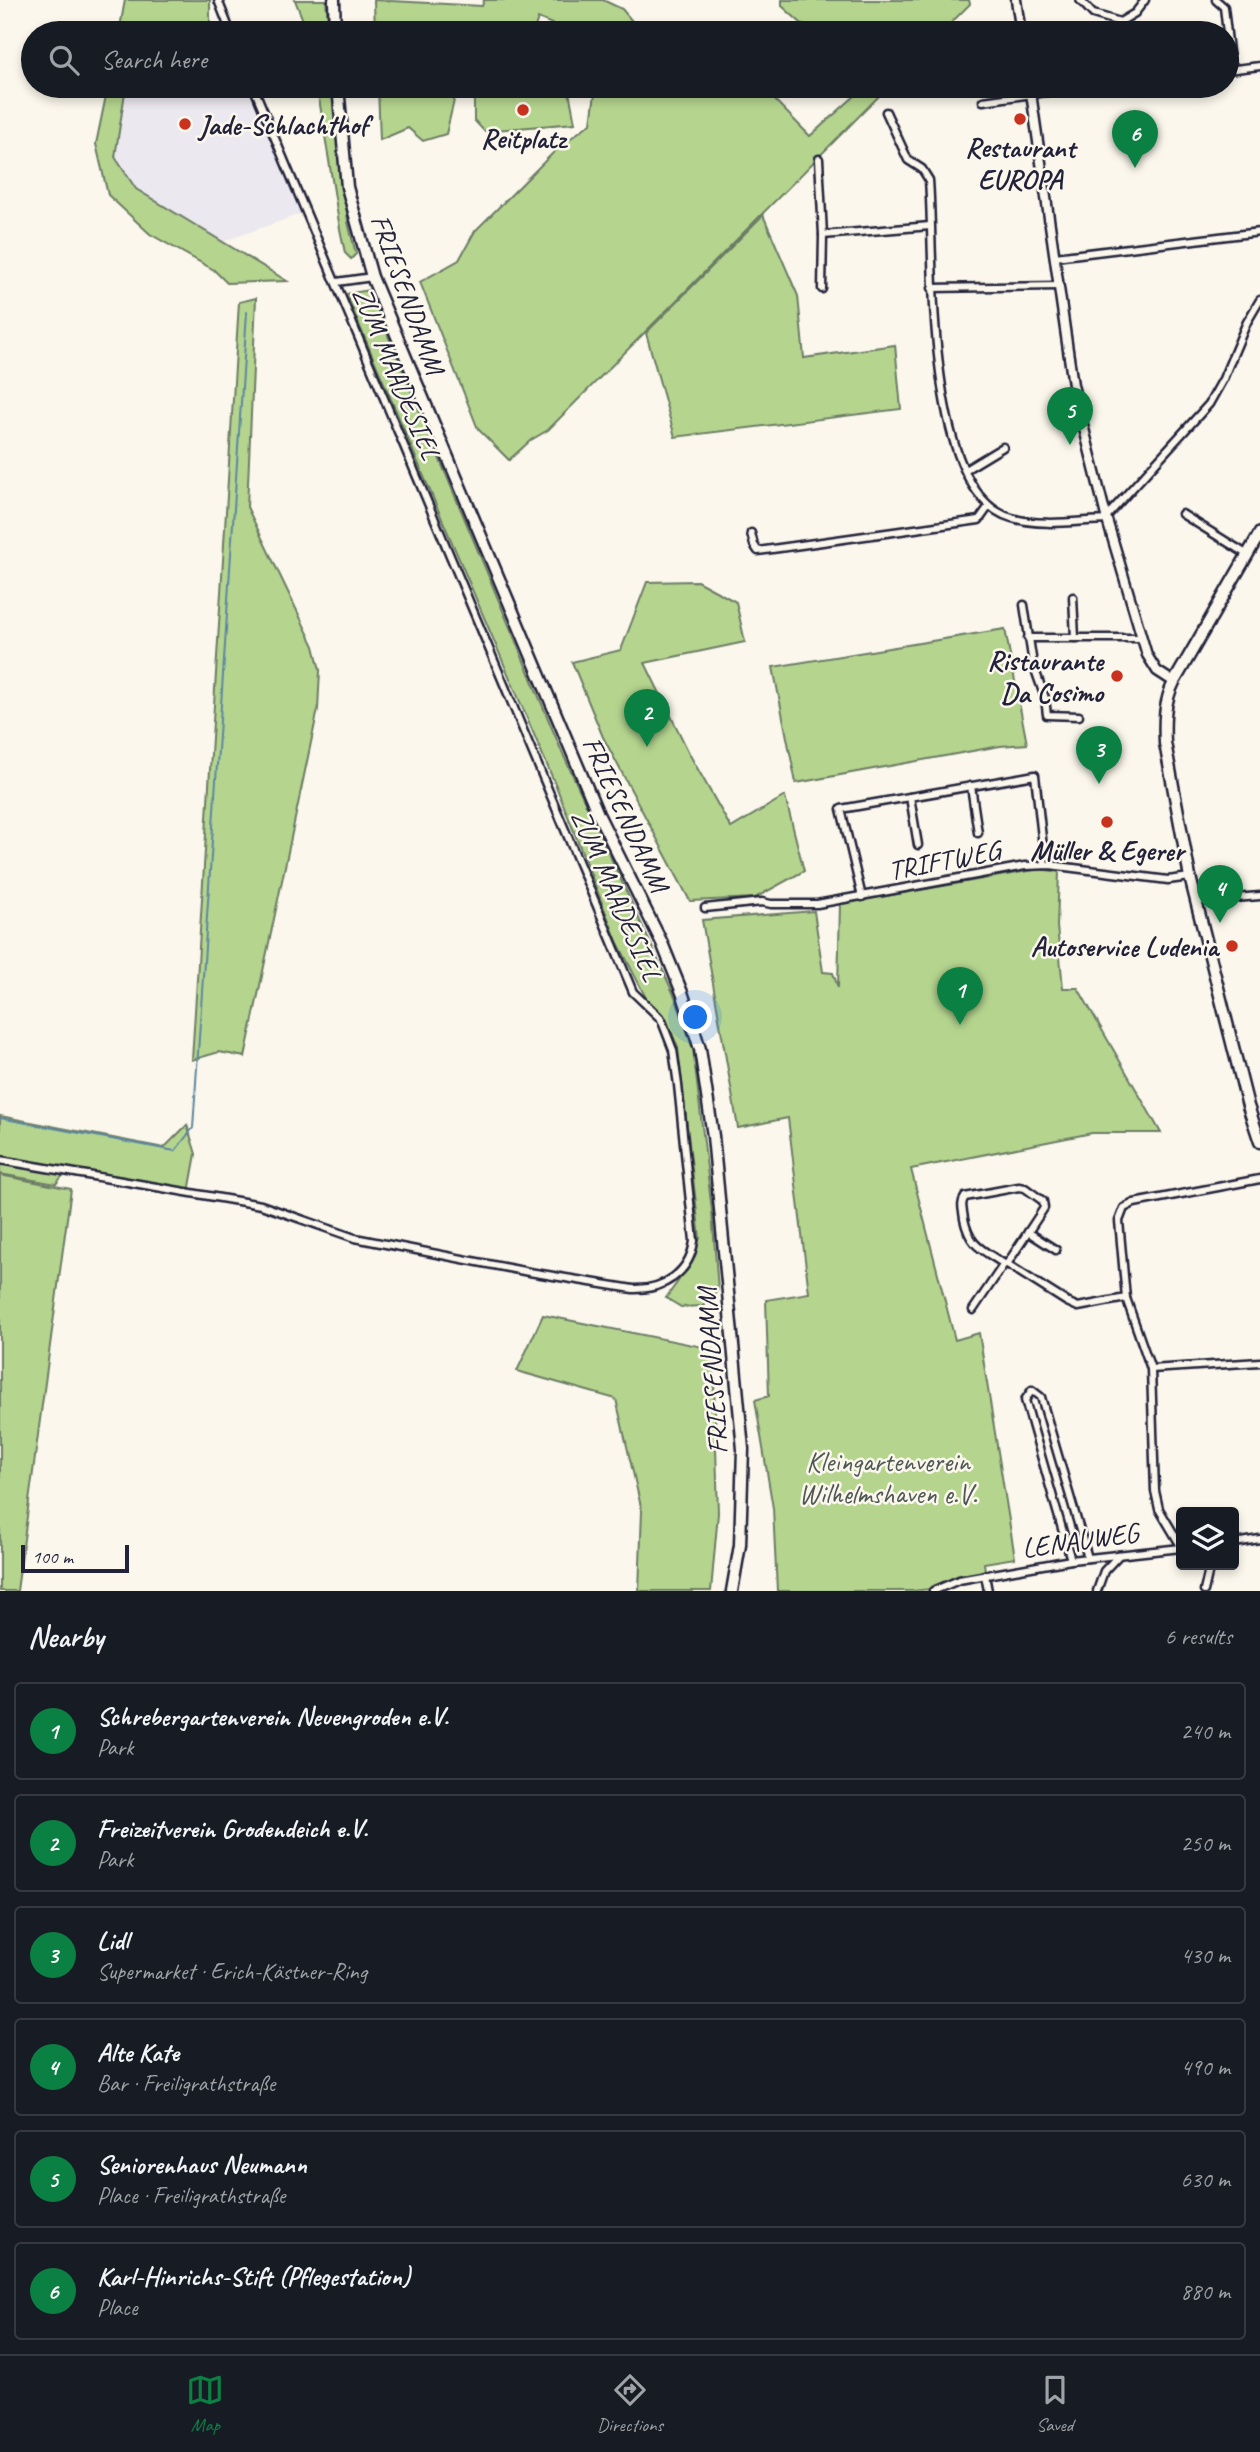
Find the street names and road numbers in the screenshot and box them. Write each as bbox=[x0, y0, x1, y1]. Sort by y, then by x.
street label: FRIESENDAMM bbox=[363, 210, 454, 381]
street label: ZUM MAADESIEL bbox=[345, 282, 449, 465]
street label: FRIESENDAMM bbox=[575, 731, 678, 900]
street label: ZUM MAADESIEL bbox=[564, 804, 671, 987]
street label: TRIFTWEG bbox=[885, 831, 1007, 888]
street label: FRIESENDAMM bbox=[689, 1284, 735, 1456]
street label: LENAUWEG bbox=[1020, 1514, 1144, 1565]

